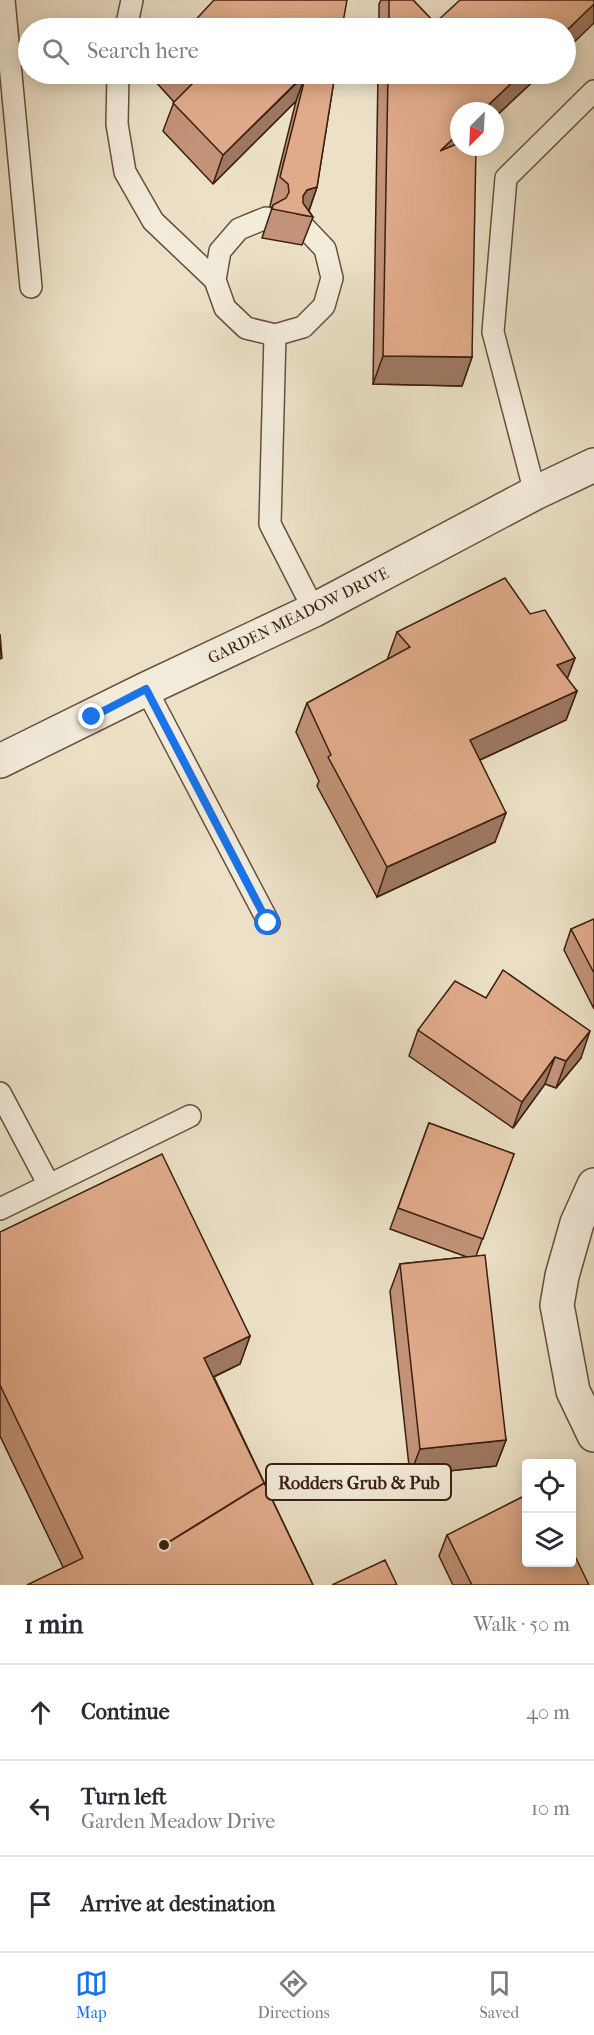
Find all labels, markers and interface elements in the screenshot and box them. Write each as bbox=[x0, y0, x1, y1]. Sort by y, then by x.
search box bbox=[18, 18, 576, 84]
icon: search bbox=[39, 35, 72, 68]
text: Search here bbox=[87, 38, 199, 64]
north arrow bbox=[450, 102, 504, 156]
street label: GARDEN MEADOW DRIVE bbox=[205, 563, 392, 668]
route end bbox=[78, 703, 104, 729]
route start bbox=[254, 909, 280, 935]
map controls bbox=[522, 1459, 576, 1567]
button: locate bbox=[522, 1459, 576, 1513]
callout: Rodders Grub & Pub bbox=[266, 1464, 451, 1500]
text: Rodders Grub & Pub bbox=[278, 1473, 440, 1494]
button: layers bbox=[522, 1513, 576, 1567]
text: 1 min bbox=[24, 1609, 83, 1640]
text: Walk · 50 m bbox=[474, 1613, 570, 1636]
icon: ahead bbox=[24, 1696, 57, 1729]
text: Continue bbox=[81, 1699, 170, 1725]
text: 40 m bbox=[526, 1701, 570, 1724]
text: Turn left bbox=[81, 1784, 167, 1810]
icon: left bbox=[24, 1792, 57, 1825]
text: 10 m bbox=[531, 1797, 570, 1820]
text: Garden Meadow Drive bbox=[81, 1810, 275, 1833]
icon: arrive bbox=[24, 1888, 57, 1921]
text: Arrive at destination bbox=[81, 1891, 275, 1917]
tab: Map bbox=[75, 1967, 108, 2022]
tab: Directions bbox=[258, 1967, 330, 2022]
tab: Saved bbox=[479, 1967, 519, 2022]

